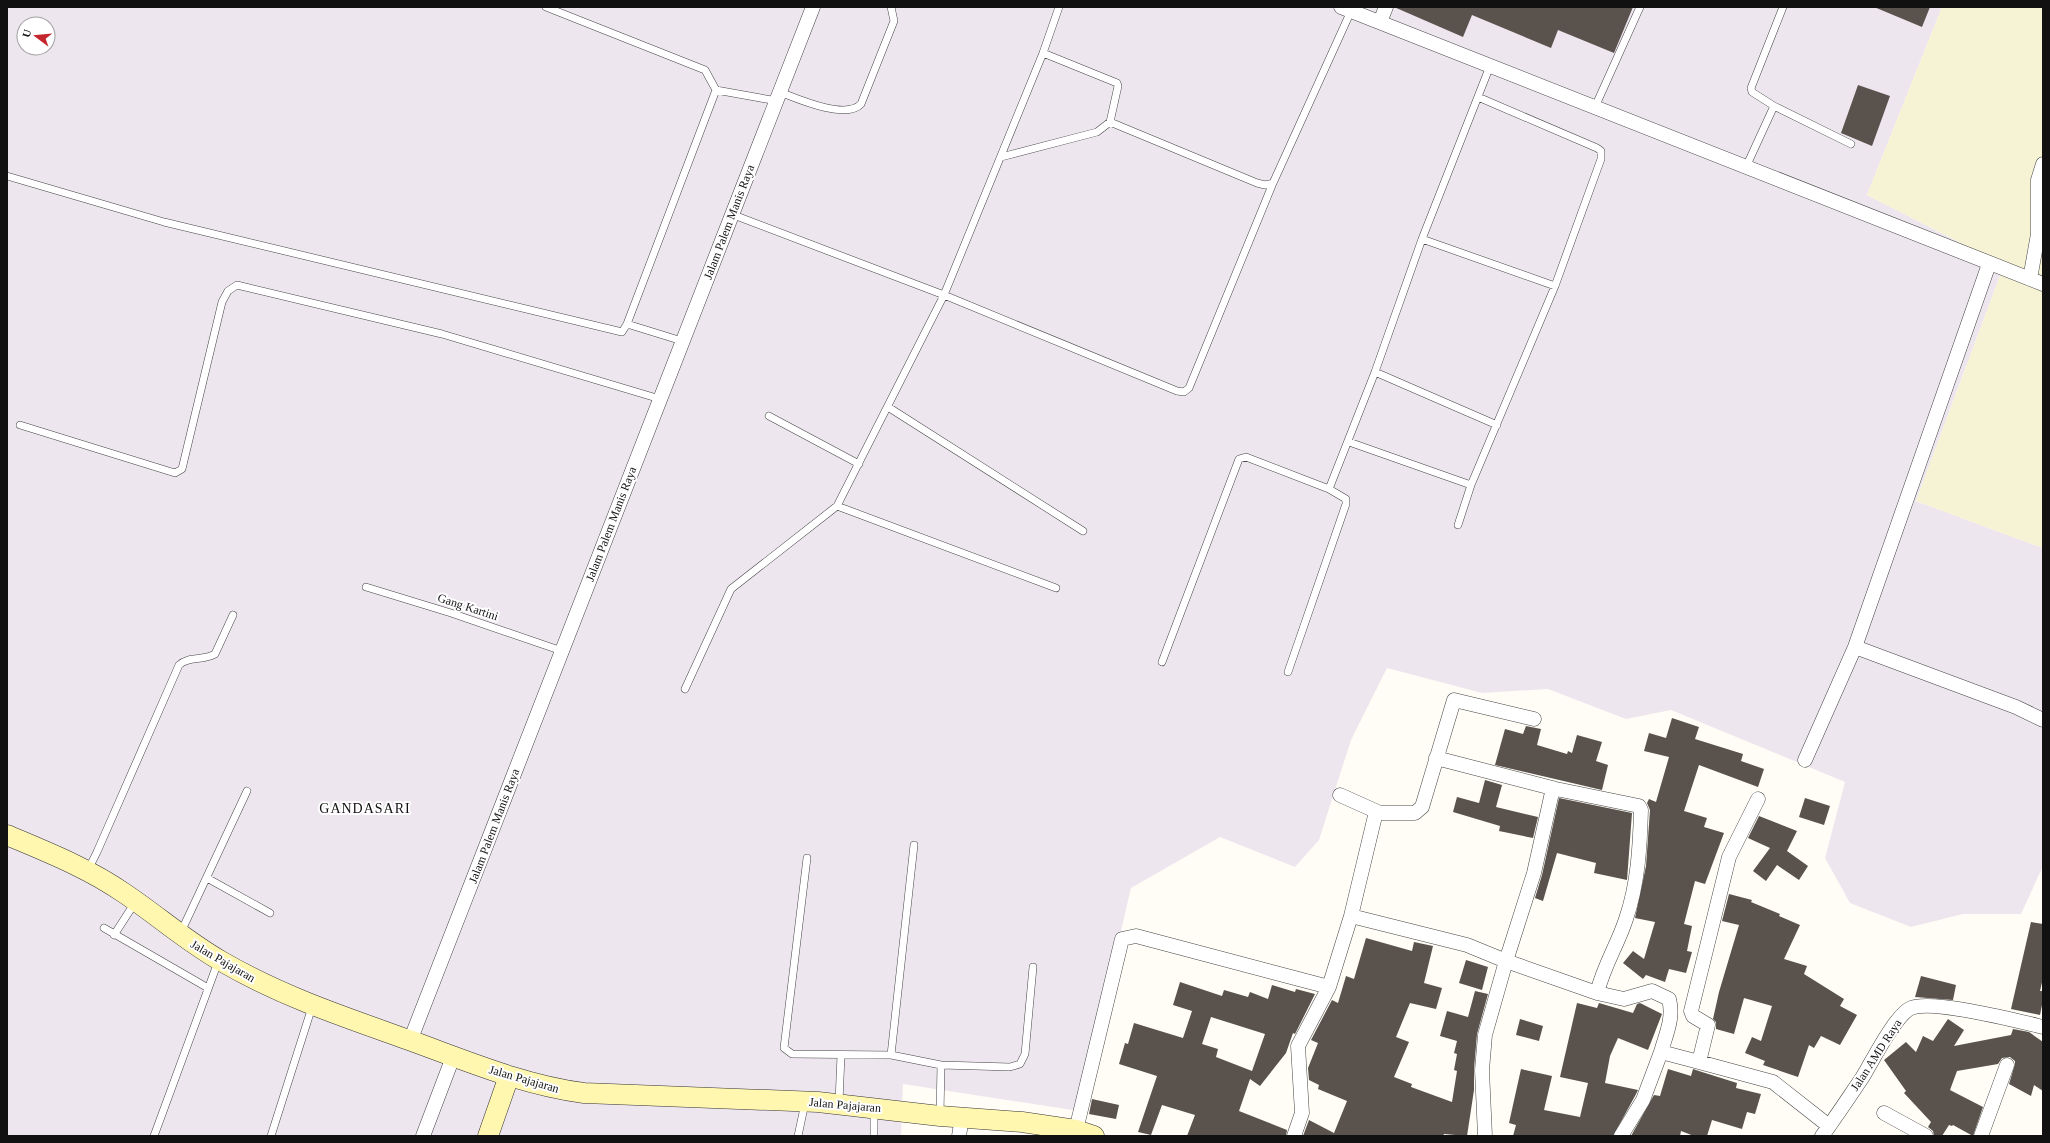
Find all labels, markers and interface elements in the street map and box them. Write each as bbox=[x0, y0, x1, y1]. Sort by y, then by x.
north arrow bbox=[16, 16, 56, 56]
text: U bbox=[20, 28, 33, 39]
street label: Jalam Palem Manis Raya bbox=[701, 162, 758, 281]
street label: Jalam Palem Manis Raya bbox=[583, 464, 640, 583]
street label: Gang Kartini bbox=[436, 591, 501, 624]
street label: Jalam Palem Manis Raya bbox=[466, 766, 523, 885]
district label: GANDASARI bbox=[319, 801, 411, 816]
street label: Jalan Pajajaran bbox=[188, 937, 258, 985]
street label: Jalan AMD Raya bbox=[1848, 1016, 1905, 1093]
street label: Jalan Pajajaran bbox=[487, 1062, 561, 1096]
street label: Jalan Pajajaran bbox=[808, 1095, 882, 1115]

